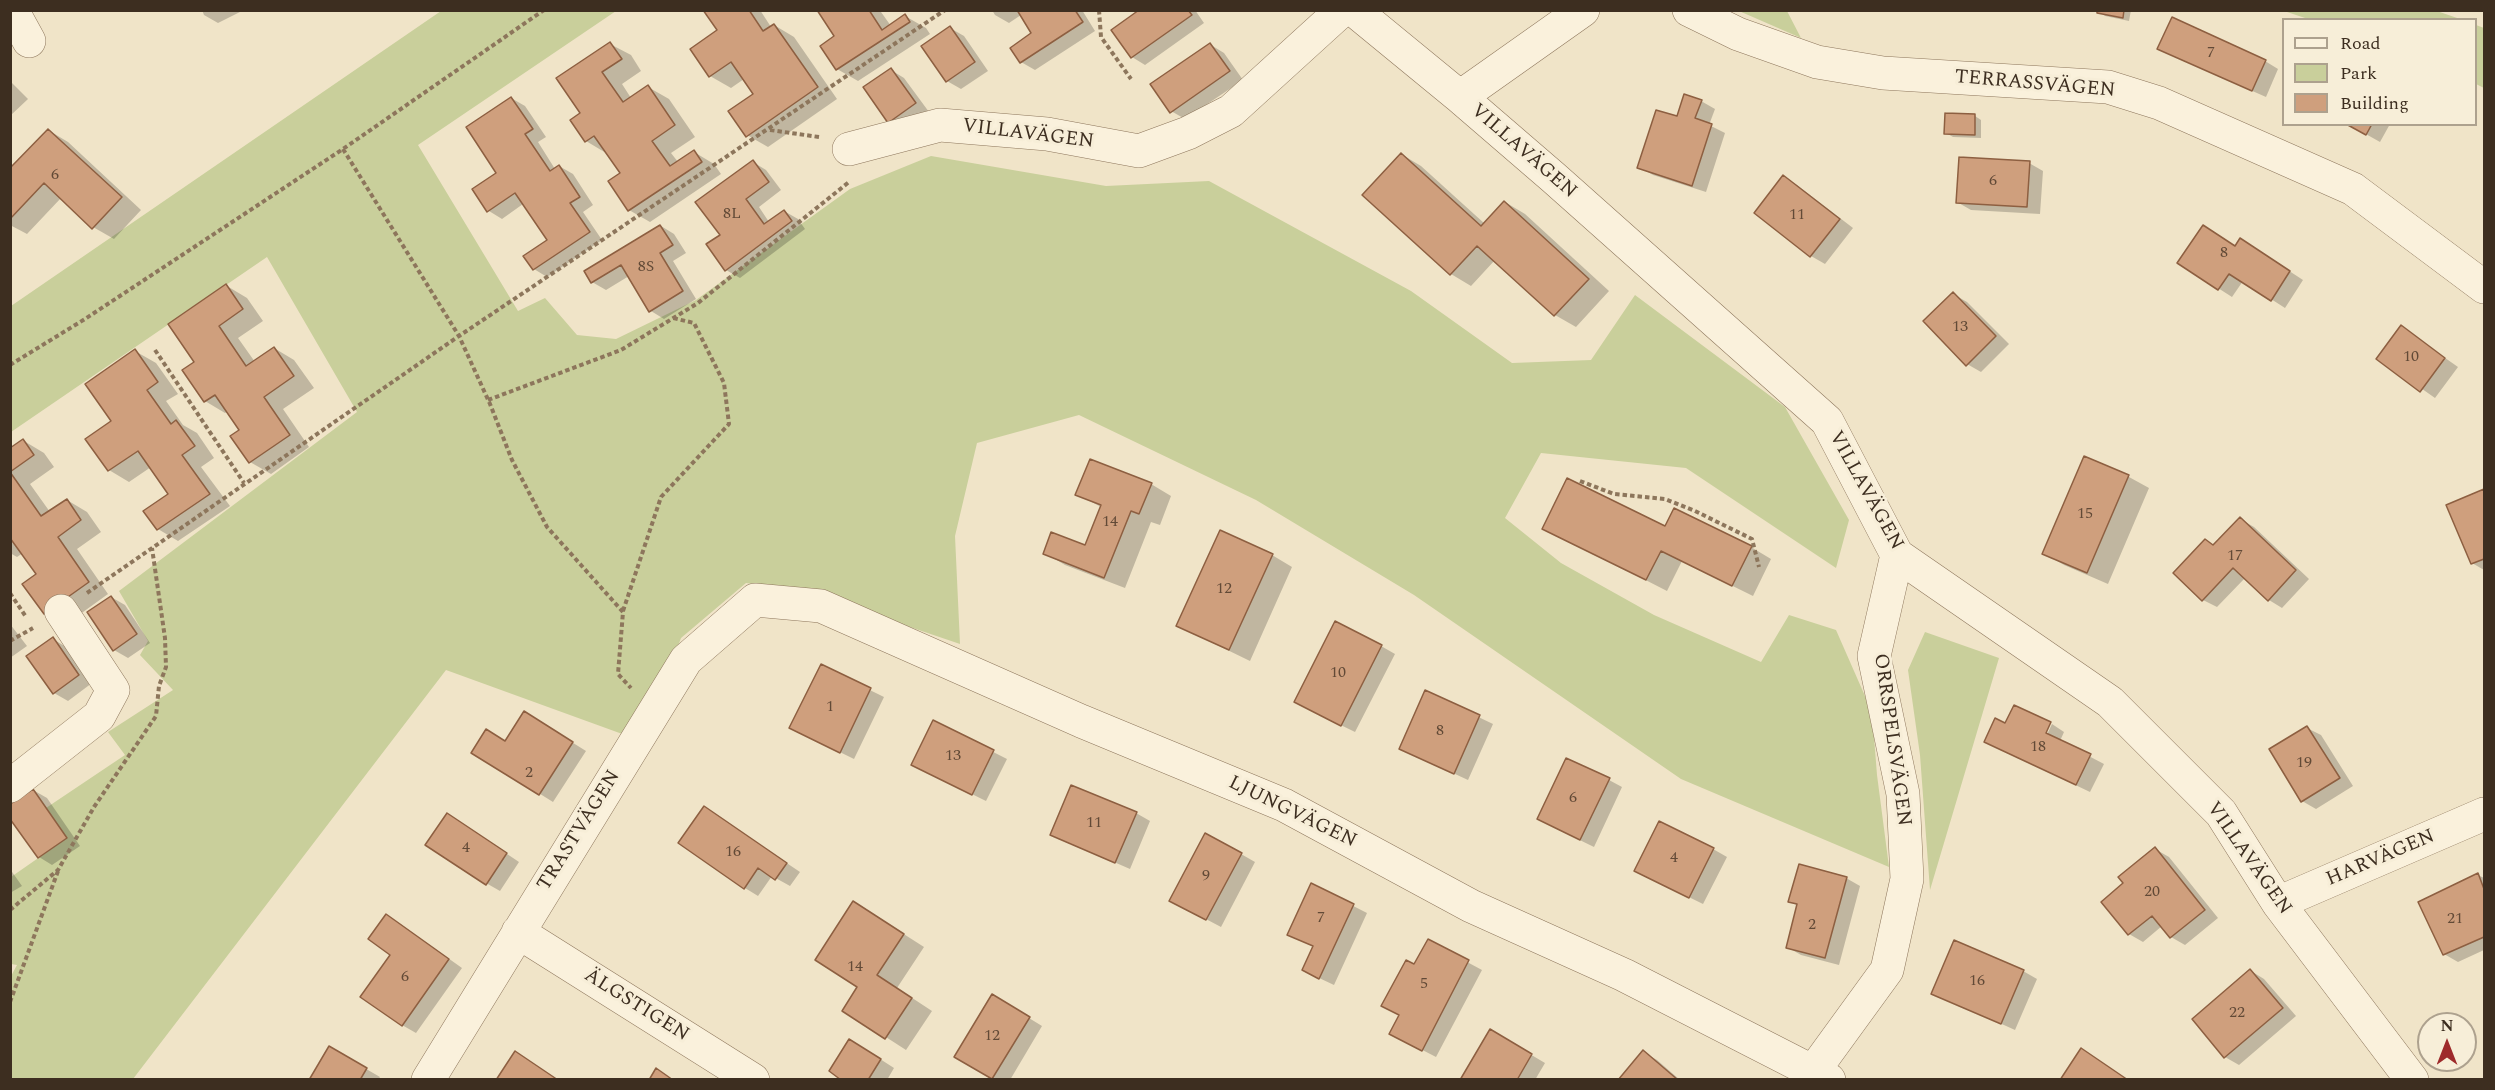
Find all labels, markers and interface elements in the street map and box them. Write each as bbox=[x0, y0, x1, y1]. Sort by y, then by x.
legend bbox=[2282, 18, 2477, 126]
text: Road bbox=[2340, 30, 2381, 57]
house number: 7 bbox=[2207, 44, 2215, 64]
text: Park bbox=[2340, 60, 2377, 87]
street label: TERRASSVÄGEN bbox=[1954, 66, 2116, 104]
text: Building bbox=[2340, 90, 2409, 117]
street label: VILLAVÄGEN bbox=[1465, 99, 1581, 205]
street label: VILLAVÄGEN bbox=[961, 115, 1095, 155]
house number: 6 bbox=[51, 166, 59, 186]
house number: 6 bbox=[1989, 172, 1997, 192]
house number: 8L bbox=[723, 205, 741, 225]
house number: 11 bbox=[1789, 206, 1805, 226]
house number: 8 bbox=[2220, 244, 2228, 264]
house number: 8S bbox=[638, 258, 654, 278]
house number: 13 bbox=[1952, 318, 1968, 338]
house number: 10 bbox=[2403, 348, 2419, 368]
street label: VILLAVÄGEN bbox=[1822, 427, 1908, 555]
house number: 15 bbox=[2077, 505, 2093, 525]
house number: 14 bbox=[1102, 513, 1118, 533]
house number: 17 bbox=[2227, 547, 2243, 567]
house number: 12 bbox=[1216, 580, 1232, 600]
street label: ORRSPELSVÄGEN bbox=[1867, 652, 1915, 828]
house number: 10 bbox=[1330, 664, 1346, 684]
house number: 1 bbox=[826, 698, 834, 718]
house number: 8 bbox=[1436, 722, 1444, 742]
house number: 18 bbox=[2030, 738, 2046, 758]
house number: 13 bbox=[945, 747, 961, 767]
house number: 19 bbox=[2296, 754, 2312, 774]
house number: 2 bbox=[525, 764, 533, 784]
street label: TRASTVÄGEN bbox=[533, 766, 627, 896]
street label: LJUNGVÄGEN bbox=[1224, 772, 1360, 854]
house number: 6 bbox=[1569, 789, 1577, 809]
street label: VILLAVÄGEN bbox=[2200, 798, 2296, 920]
house number: 11 bbox=[1086, 814, 1102, 834]
street label: HARVÄGEN bbox=[2323, 825, 2439, 893]
house number: 4 bbox=[462, 839, 470, 859]
house number: 16 bbox=[725, 843, 741, 863]
house number: 4 bbox=[1670, 849, 1678, 869]
house number: 9 bbox=[1202, 867, 1210, 887]
house number: 20 bbox=[2144, 883, 2160, 903]
house number: 7 bbox=[1317, 909, 1325, 929]
house number: 21 bbox=[2447, 910, 2463, 930]
house number: 2 bbox=[1808, 916, 1816, 936]
house number: 14 bbox=[847, 958, 863, 978]
street label: ÄLGSTIGEN bbox=[579, 964, 693, 1048]
house number: 6 bbox=[401, 968, 409, 988]
house number: 16 bbox=[1969, 972, 1985, 992]
house number: 5 bbox=[1420, 975, 1428, 995]
house number: 22 bbox=[2229, 1004, 2245, 1024]
north arrow bbox=[2417, 1012, 2477, 1072]
text: N bbox=[2440, 1014, 2454, 1038]
house number: 12 bbox=[984, 1027, 1000, 1047]

